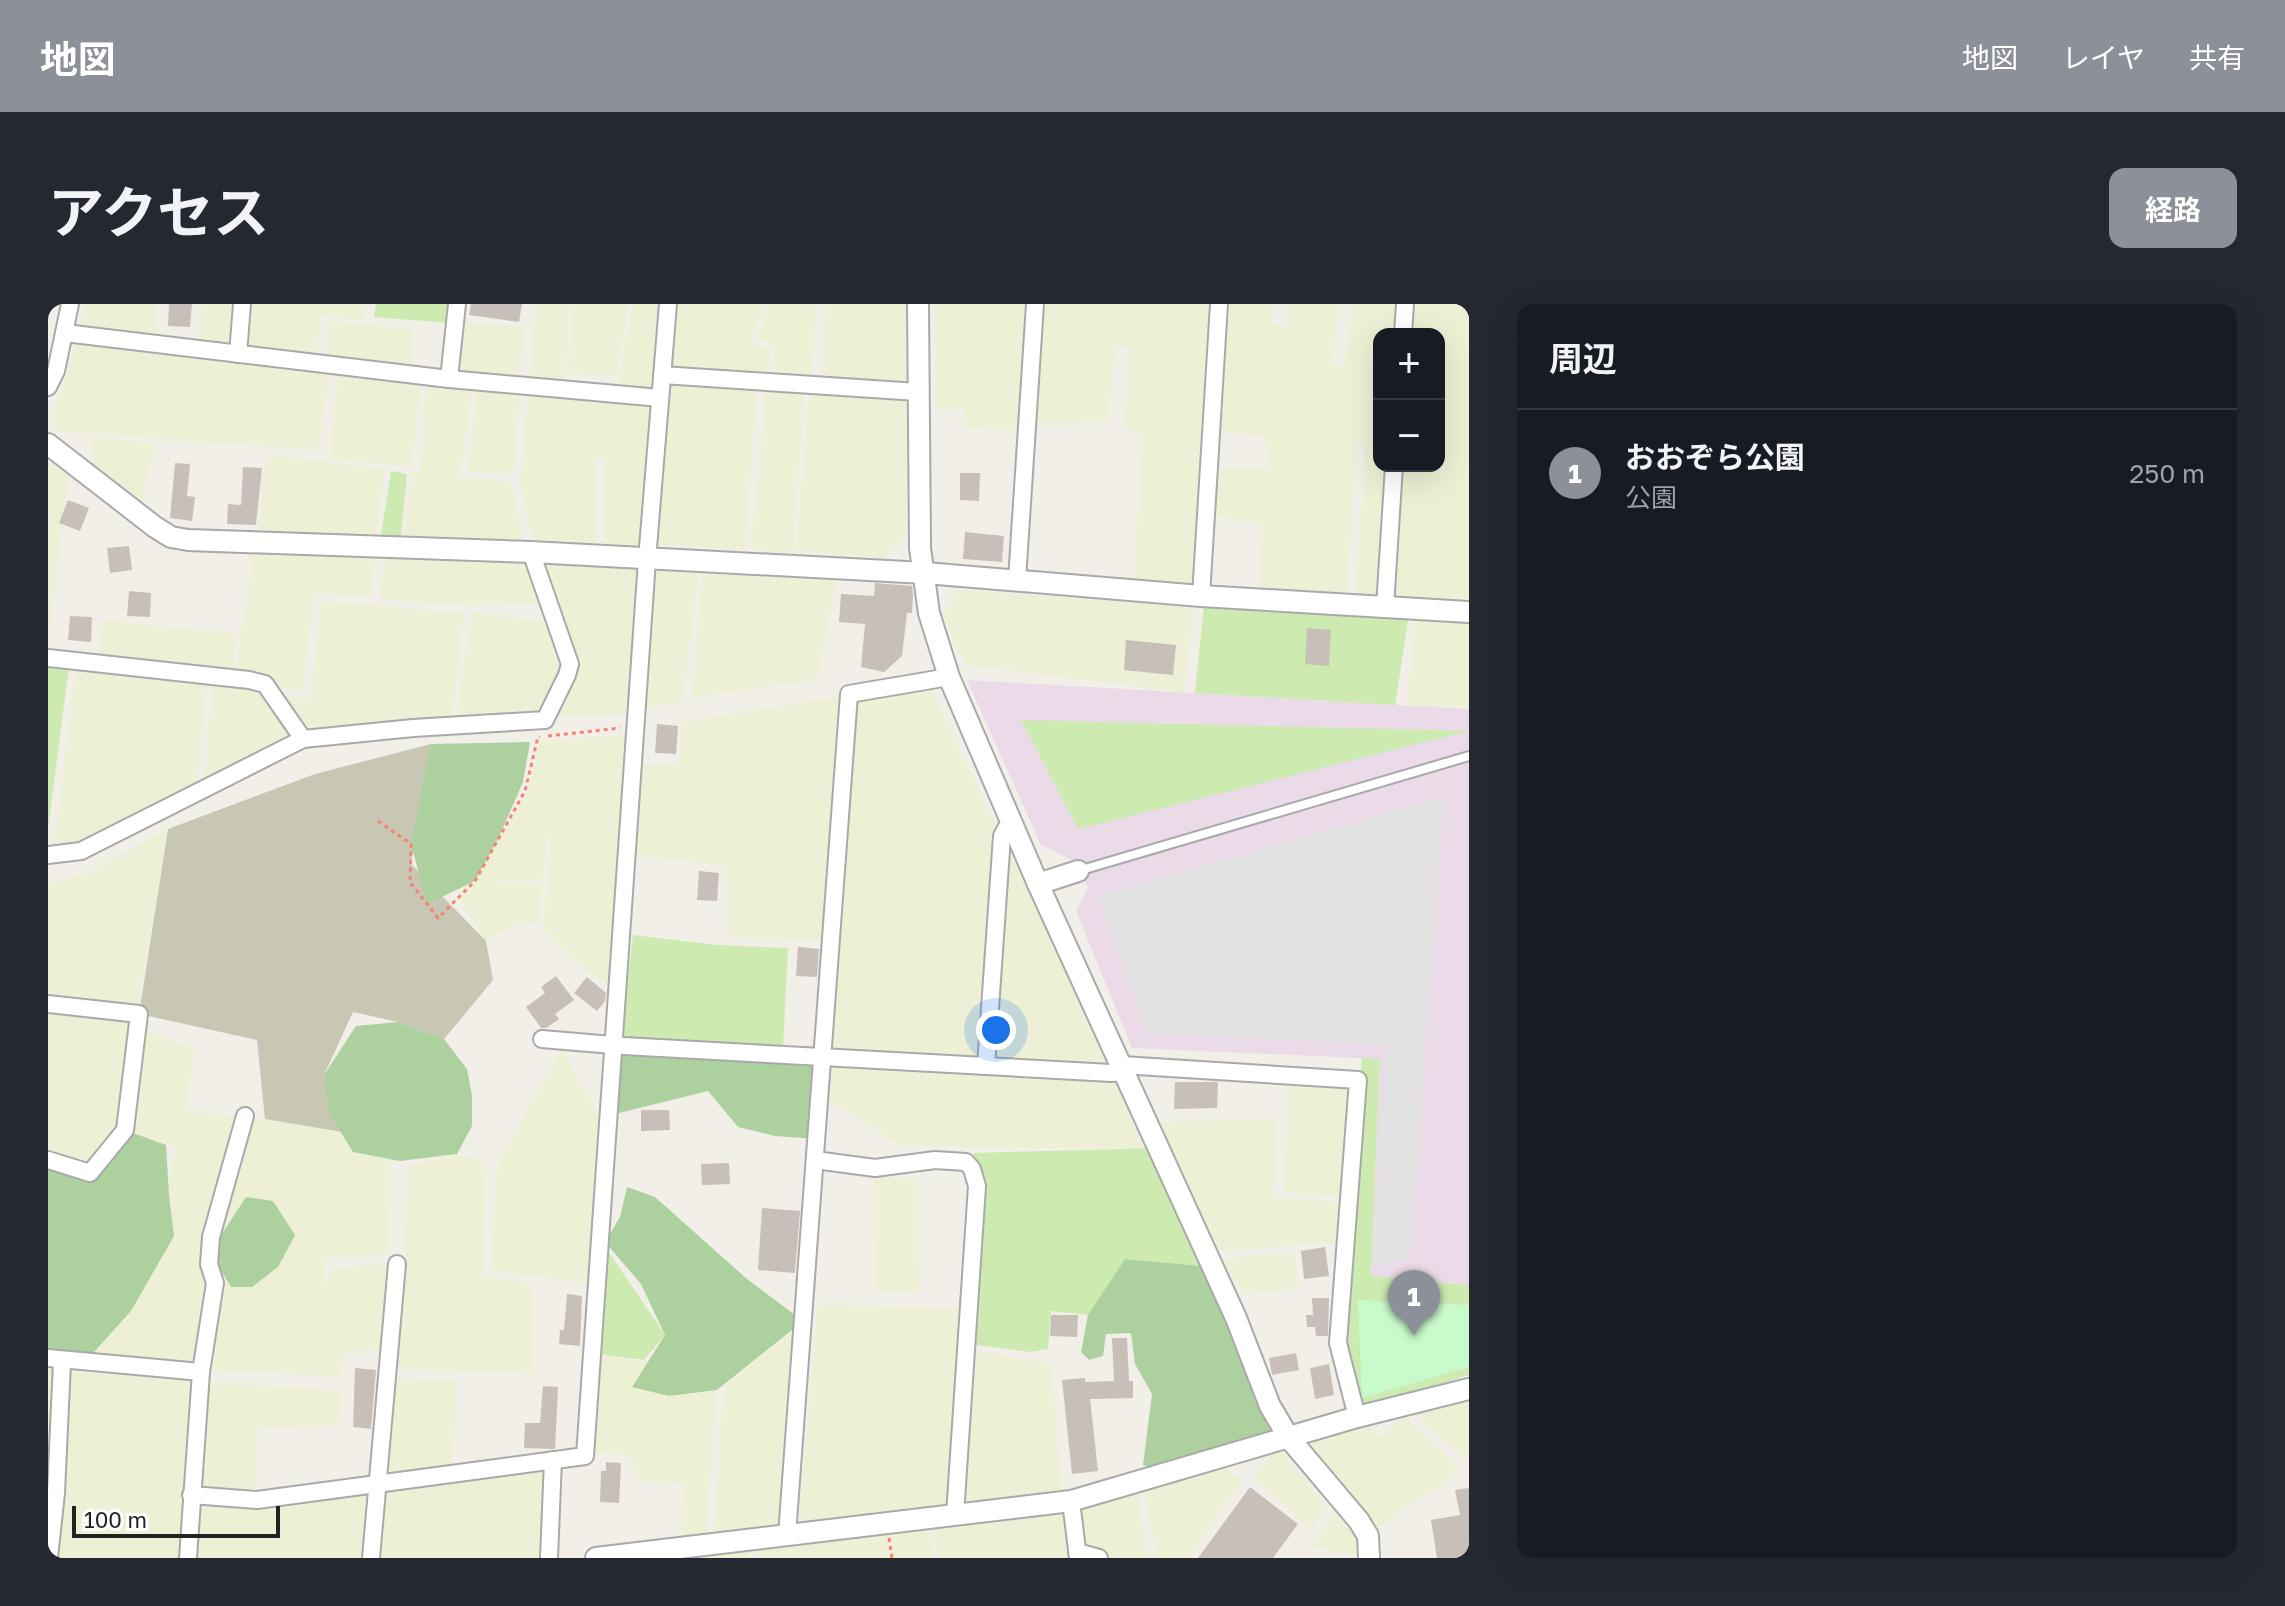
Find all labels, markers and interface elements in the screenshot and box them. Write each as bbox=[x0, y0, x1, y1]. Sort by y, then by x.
text: 地図 bbox=[40, 36, 116, 81]
text: 地図 bbox=[1962, 41, 2018, 74]
text: レイヤ bbox=[2062, 41, 2145, 74]
text: 共有 bbox=[2189, 41, 2245, 74]
button: 経路 bbox=[2109, 168, 2237, 248]
text: アクセス bbox=[48, 178, 269, 245]
map controls bbox=[1373, 328, 1445, 472]
button: + bbox=[1373, 328, 1445, 400]
text: 周辺 bbox=[1549, 338, 1617, 378]
button: − bbox=[1373, 400, 1445, 472]
text: おおぞら公園 bbox=[1625, 439, 1805, 475]
text: 1 bbox=[1568, 458, 1582, 489]
text: 250 m bbox=[2129, 458, 2205, 489]
text: 公園 bbox=[1625, 482, 1677, 513]
your location bbox=[976, 1010, 1016, 1050]
pin: 1 bbox=[1388, 1270, 1440, 1336]
scale bar bbox=[72, 1502, 280, 1538]
text: 100 m bbox=[84, 1506, 147, 1533]

